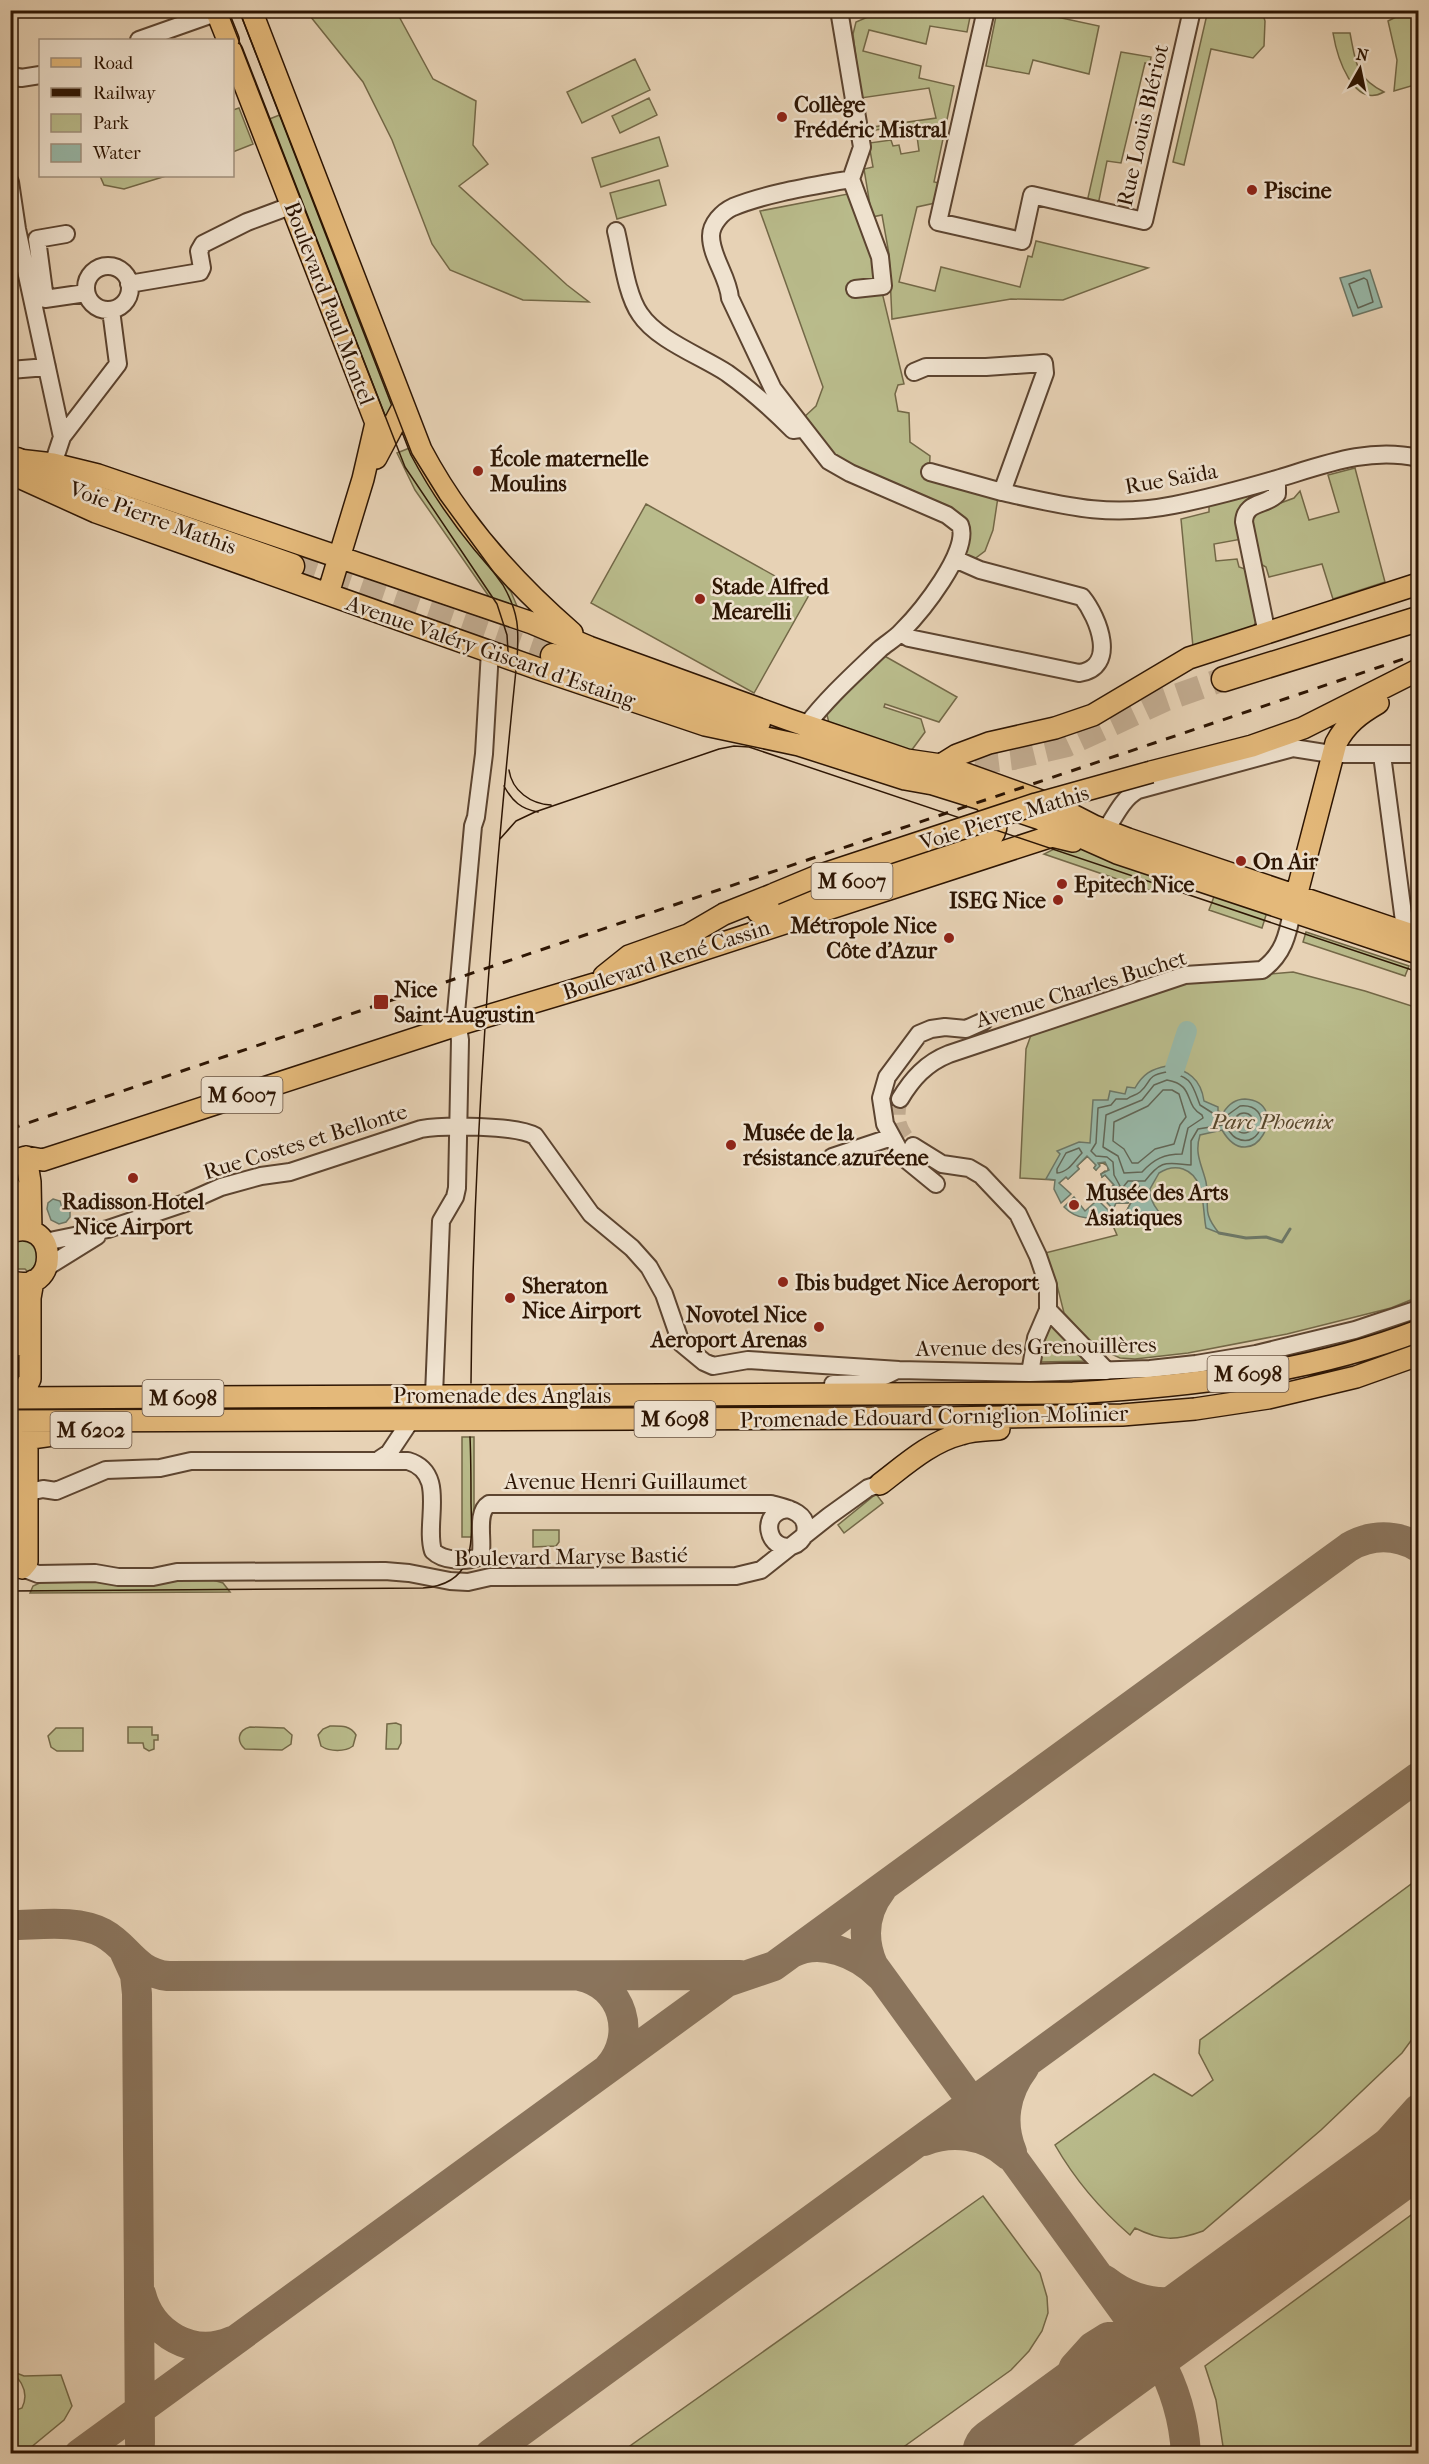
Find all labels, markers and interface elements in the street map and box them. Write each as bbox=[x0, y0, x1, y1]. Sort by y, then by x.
legend bbox=[39, 39, 234, 177]
north arrow bbox=[1330, 39, 1390, 99]
street label: Rue Louis Blériot bbox=[1112, 42, 1174, 209]
text: N bbox=[1355, 44, 1371, 65]
text: Road bbox=[93, 53, 133, 74]
text: Railway bbox=[93, 83, 157, 104]
place label: Collège Frédéric Mistral bbox=[793, 92, 948, 143]
marker: Collège Frédéric Mistral bbox=[775, 110, 789, 124]
text: Park bbox=[93, 113, 130, 134]
text: Water bbox=[92, 143, 141, 164]
place label: Piscine bbox=[1264, 178, 1332, 204]
marker: Piscine bbox=[1245, 183, 1259, 197]
street label: Boulevard Paul Montel bbox=[278, 198, 380, 409]
place label: École maternelle Moulins bbox=[489, 444, 649, 497]
street label: Rue Saïda bbox=[1123, 458, 1220, 500]
marker: École maternelle Moulins bbox=[471, 464, 485, 478]
street label: Voie Pierre Mathis bbox=[65, 475, 240, 560]
place label: Stade Alfred Mearelli bbox=[711, 574, 830, 625]
street label: Avenue Valéry Giscard d'Estaing bbox=[342, 590, 639, 714]
marker: Stade Alfred Mearelli bbox=[693, 592, 707, 606]
street label: Voie Pierre Mathis bbox=[915, 780, 1092, 856]
place label: On Air bbox=[1253, 849, 1319, 875]
marker: On Air bbox=[1234, 854, 1248, 868]
road number: M 6007 bbox=[812, 863, 892, 899]
place label: Epitech Nice bbox=[1074, 872, 1195, 898]
marker: Epitech Nice bbox=[1055, 877, 1069, 891]
place label: ISEG Nice bbox=[949, 888, 1046, 914]
marker: ISEG Nice bbox=[1051, 893, 1065, 907]
place label: Métropole Nice Côte d'Azur bbox=[789, 913, 938, 964]
street label: Boulevard René Cassin bbox=[559, 914, 773, 1006]
marker: Métropole Nice Côte d'Azur bbox=[942, 931, 956, 945]
street label: Avenue Charles Buchet bbox=[972, 944, 1190, 1034]
place label: Nice Saint-Augustin bbox=[394, 977, 535, 1028]
marker: Nice Saint-Augustin bbox=[372, 993, 390, 1011]
road number: M 6007 bbox=[202, 1077, 282, 1113]
street label: Rue Costes et Bellonte bbox=[200, 1098, 411, 1185]
park label: Parc Phoenix bbox=[1210, 1109, 1334, 1135]
place label: Musée de la résistance azuréene bbox=[742, 1120, 929, 1171]
marker: Musée de la résistance azuréene bbox=[724, 1138, 738, 1152]
marker: Radisson Hotel Nice Airport bbox=[126, 1171, 140, 1185]
place label: Musée des Arts Asiatiques bbox=[1084, 1180, 1228, 1231]
place label: Radisson Hotel Nice Airport bbox=[62, 1189, 205, 1240]
marker: Musée des Arts Asiatiques bbox=[1067, 1198, 1081, 1212]
place label: Ibis budget Nice Aeroport bbox=[795, 1270, 1040, 1296]
place label: Sheraton Nice Airport bbox=[522, 1273, 642, 1324]
marker: Ibis budget Nice Aeroport bbox=[776, 1275, 790, 1289]
marker: Sheraton Nice Airport bbox=[503, 1291, 517, 1305]
place label: Novotel Nice Aeroport Arenas bbox=[649, 1302, 807, 1353]
marker: Novotel Nice Aeroport Arenas bbox=[812, 1320, 826, 1334]
street label: Avenue des Grenouillères bbox=[914, 1332, 1157, 1362]
road number: M 6098 bbox=[1208, 1356, 1288, 1392]
road number: M 6098 bbox=[142, 1380, 224, 1416]
street label: Promenade des Anglais bbox=[393, 1383, 611, 1409]
road number: M 6098 bbox=[634, 1401, 716, 1437]
street label: Promenade Edouard Corniglion-Molinier bbox=[739, 1401, 1129, 1433]
road number: M 6202 bbox=[50, 1412, 132, 1448]
street label: Avenue Henri Guillaumet bbox=[503, 1469, 748, 1495]
street label: Boulevard Maryse Bastié bbox=[454, 1542, 688, 1572]

